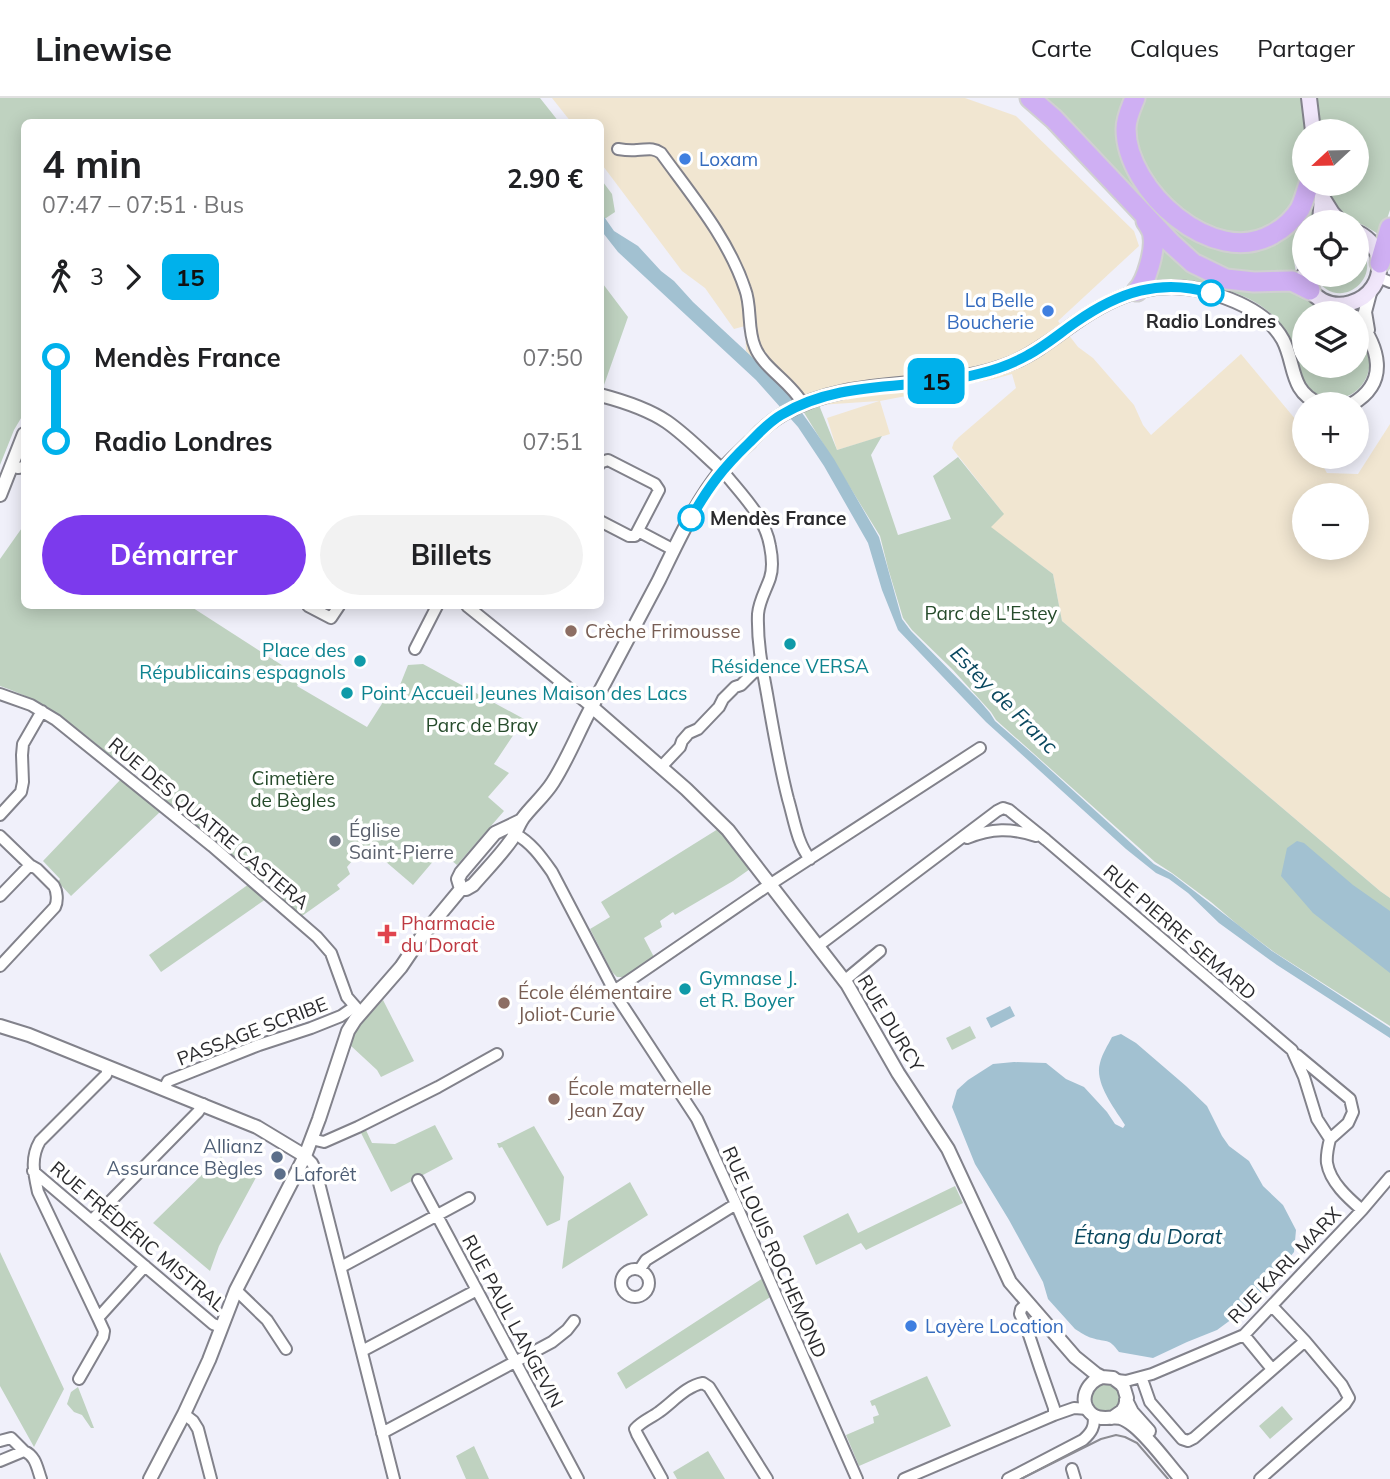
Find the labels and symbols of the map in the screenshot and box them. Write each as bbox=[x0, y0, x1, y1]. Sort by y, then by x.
north arrow bbox=[1292, 119, 1368, 196]
place label: Loxam bbox=[699, 147, 758, 171]
marker: Loxam bbox=[677, 151, 693, 167]
marker: Radio Londres bbox=[1198, 280, 1224, 306]
place label: La Belle Boucherie bbox=[947, 288, 1034, 334]
marker: La Belle Boucherie bbox=[1040, 303, 1056, 319]
place label: Radio Londres bbox=[1146, 309, 1276, 333]
line badge: 15 bbox=[904, 358, 968, 404]
marker: Mendès France bbox=[678, 505, 704, 531]
place label: Mendès France bbox=[710, 506, 846, 530]
park label: Parc de L'Estey bbox=[925, 601, 1057, 625]
place label: Crèche Frimousse bbox=[585, 619, 741, 643]
marker: Crèche Frimousse bbox=[563, 623, 579, 639]
marker: Résidence VERSA bbox=[782, 636, 798, 652]
place label: Place des Républicains espagnols bbox=[139, 638, 346, 684]
water label: Estey de Franc bbox=[945, 640, 1064, 759]
marker: Place des Républicains espagnols bbox=[352, 653, 368, 669]
place label: Résidence VERSA bbox=[711, 654, 869, 678]
place label: Point Accueil Jeunes Maison des Lacs bbox=[361, 681, 688, 705]
marker: Point Accueil Jeunes Maison des Lacs bbox=[339, 685, 355, 701]
park label: Parc de Bray bbox=[426, 713, 538, 737]
street label: RUE DES QUATRE CASTERA bbox=[104, 732, 314, 914]
park label: Cimetière de Bègles bbox=[250, 766, 336, 812]
place label: Église Saint-Pierre bbox=[349, 818, 454, 864]
marker: Église Saint-Pierre bbox=[327, 833, 343, 849]
street label: RUE PIERRE SEMARD bbox=[1099, 859, 1261, 1005]
place label: Pharmacie du Dorat bbox=[401, 911, 495, 957]
marker: Pharmacie du Dorat bbox=[379, 926, 395, 942]
place label: Gymnase J. et R. Boyer bbox=[699, 966, 797, 1012]
street label: RUE DURCY bbox=[853, 970, 929, 1076]
place label: École élémentaire Joliot-Curie bbox=[518, 980, 672, 1026]
marker: Gymnase J. et R. Boyer bbox=[677, 981, 693, 997]
street label: PASSAGE SCRIBE bbox=[173, 991, 331, 1071]
marker: École élémentaire Joliot-Curie bbox=[496, 995, 512, 1011]
place label: École maternelle Jean Zay bbox=[568, 1076, 712, 1122]
marker: École maternelle Jean Zay bbox=[546, 1091, 562, 1107]
place label: Allianz Assurance Bègles bbox=[107, 1134, 263, 1180]
street label: RUE LOUIS ROCHEMOND bbox=[717, 1143, 833, 1361]
marker: Allianz Assurance Bègles bbox=[269, 1149, 285, 1165]
street label: RUE FRÉDÉRIC MISTRAL bbox=[46, 1156, 231, 1317]
place label: Laforêt bbox=[294, 1162, 357, 1186]
marker: Laforêt bbox=[272, 1166, 288, 1182]
street label: RUE KARL MARX bbox=[1222, 1201, 1346, 1328]
water label: Étang du Dorat bbox=[1074, 1223, 1223, 1249]
street label: RUE PAUL LANGEVIN bbox=[457, 1230, 569, 1412]
place label: Layère Location bbox=[925, 1314, 1064, 1338]
marker: Layère Location bbox=[903, 1318, 919, 1334]

